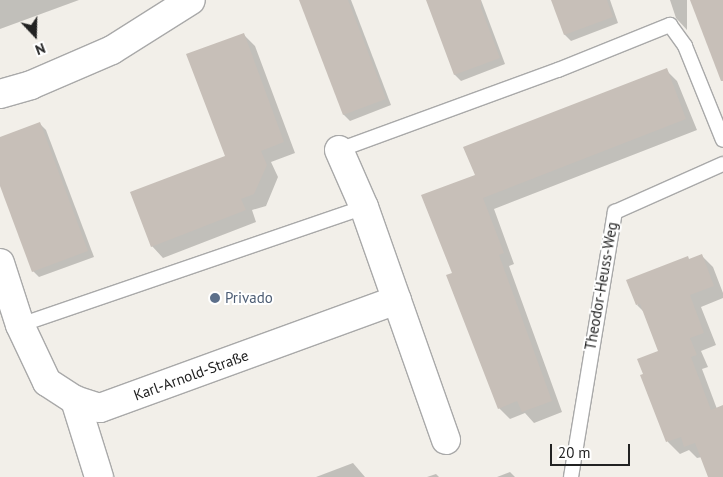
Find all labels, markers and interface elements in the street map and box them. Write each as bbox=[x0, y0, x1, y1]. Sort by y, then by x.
north arrow bbox=[10, 10, 60, 60]
text: N bbox=[33, 39, 48, 59]
street label: Theodor-Heuss-Weg bbox=[581, 221, 621, 351]
place label: Privado bbox=[225, 289, 273, 307]
marker: Privado bbox=[209, 292, 221, 304]
street label: Karl-Arnold-Straße bbox=[131, 346, 251, 404]
scale bar bbox=[553, 434, 633, 466]
text: 20 m bbox=[558, 443, 591, 462]

